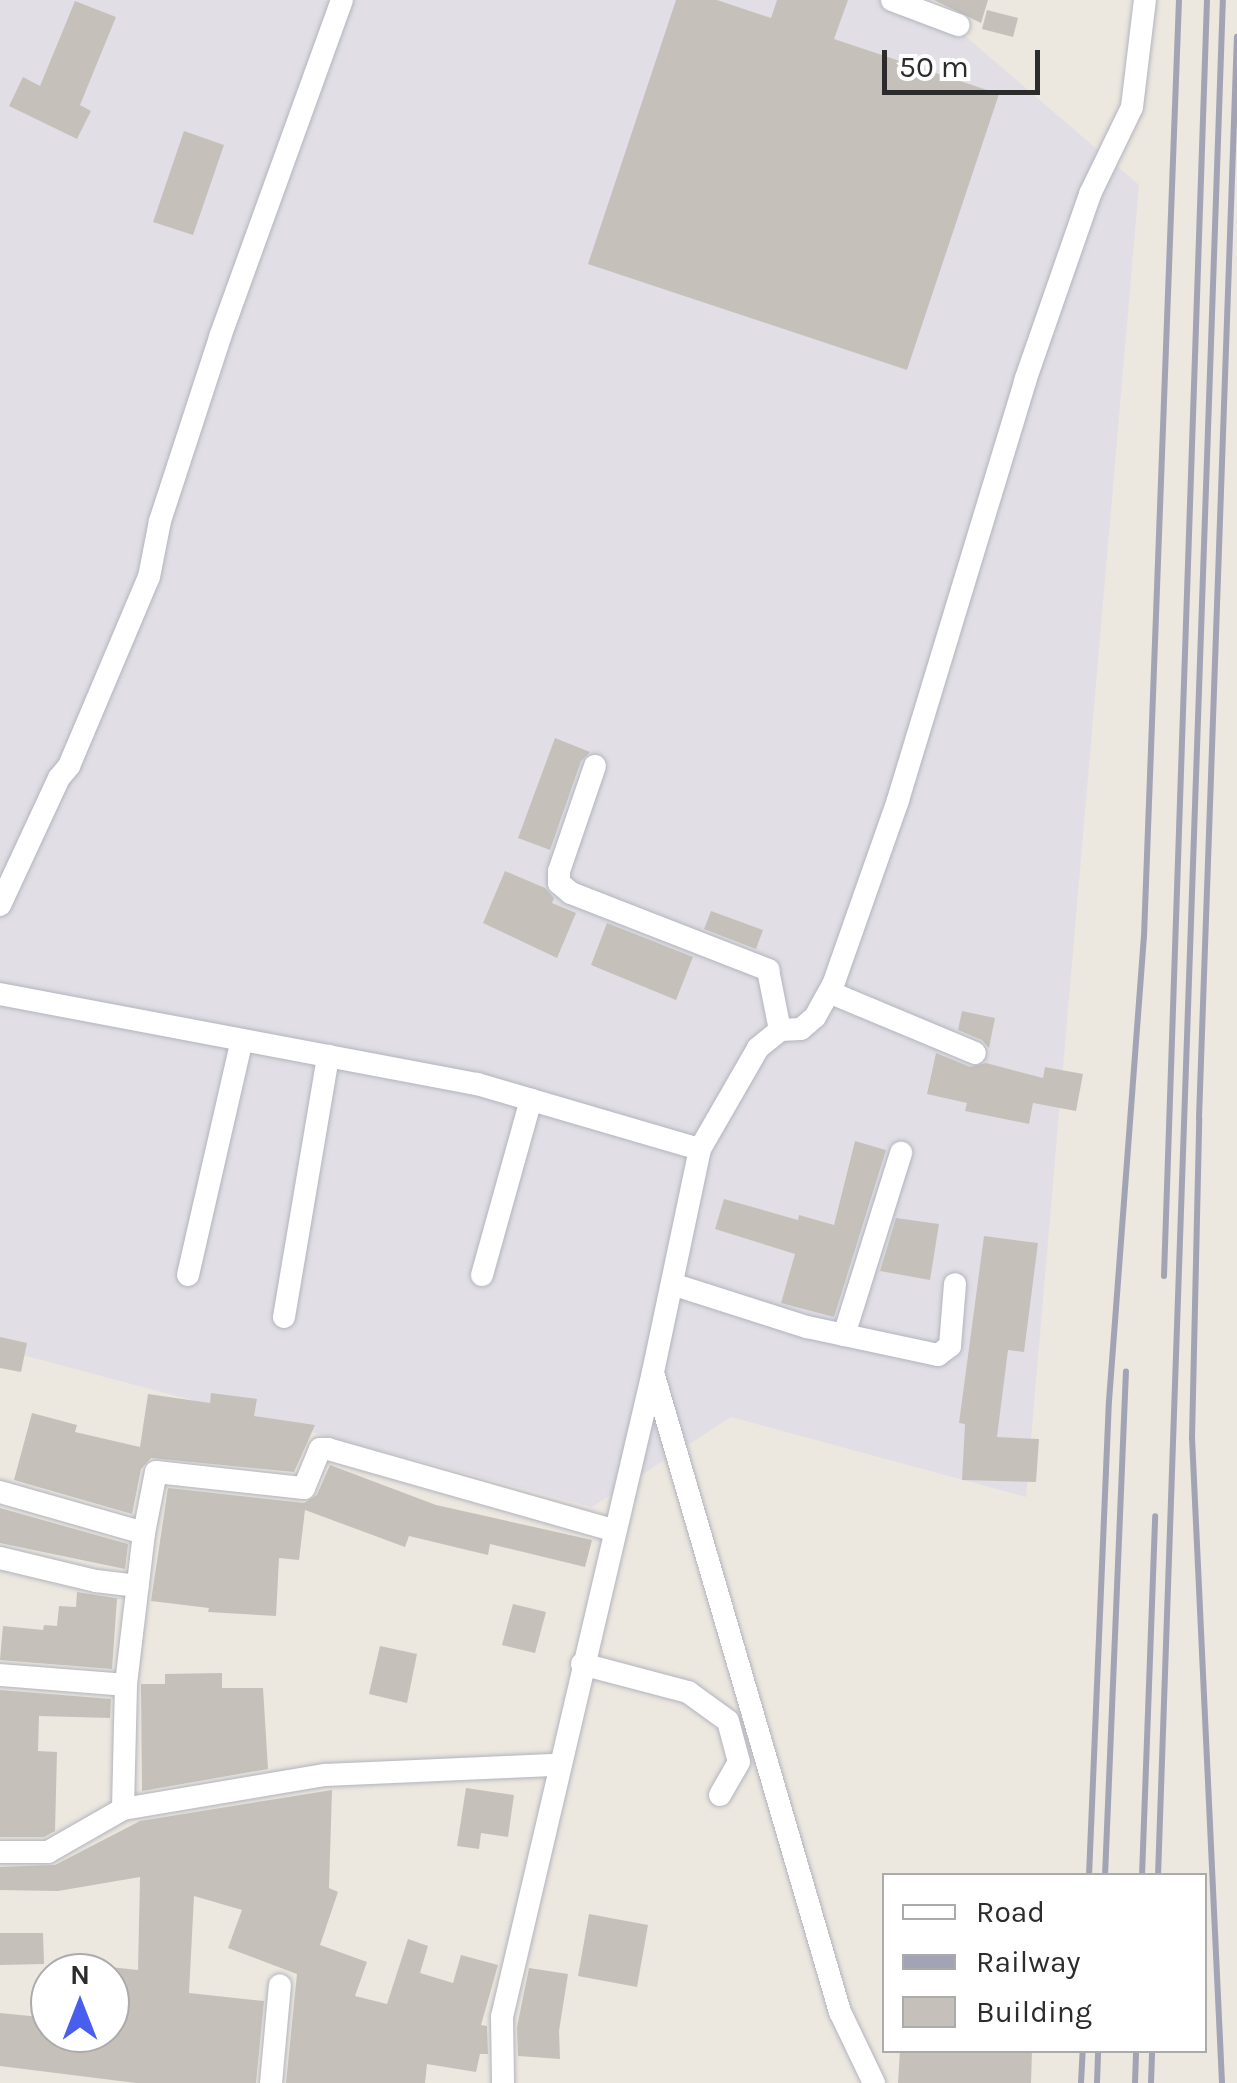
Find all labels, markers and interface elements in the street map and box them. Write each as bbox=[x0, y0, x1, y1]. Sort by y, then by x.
scale bar bbox=[887, 30, 1044, 92]
text: 50 m bbox=[899, 49, 969, 85]
legend bbox=[882, 1873, 1207, 2053]
text: Road bbox=[976, 1894, 1045, 1930]
text: Railway bbox=[976, 1944, 1080, 1980]
north arrow bbox=[30, 1953, 130, 2053]
text: N bbox=[70, 1958, 90, 1991]
text: Building bbox=[976, 1994, 1092, 2030]

